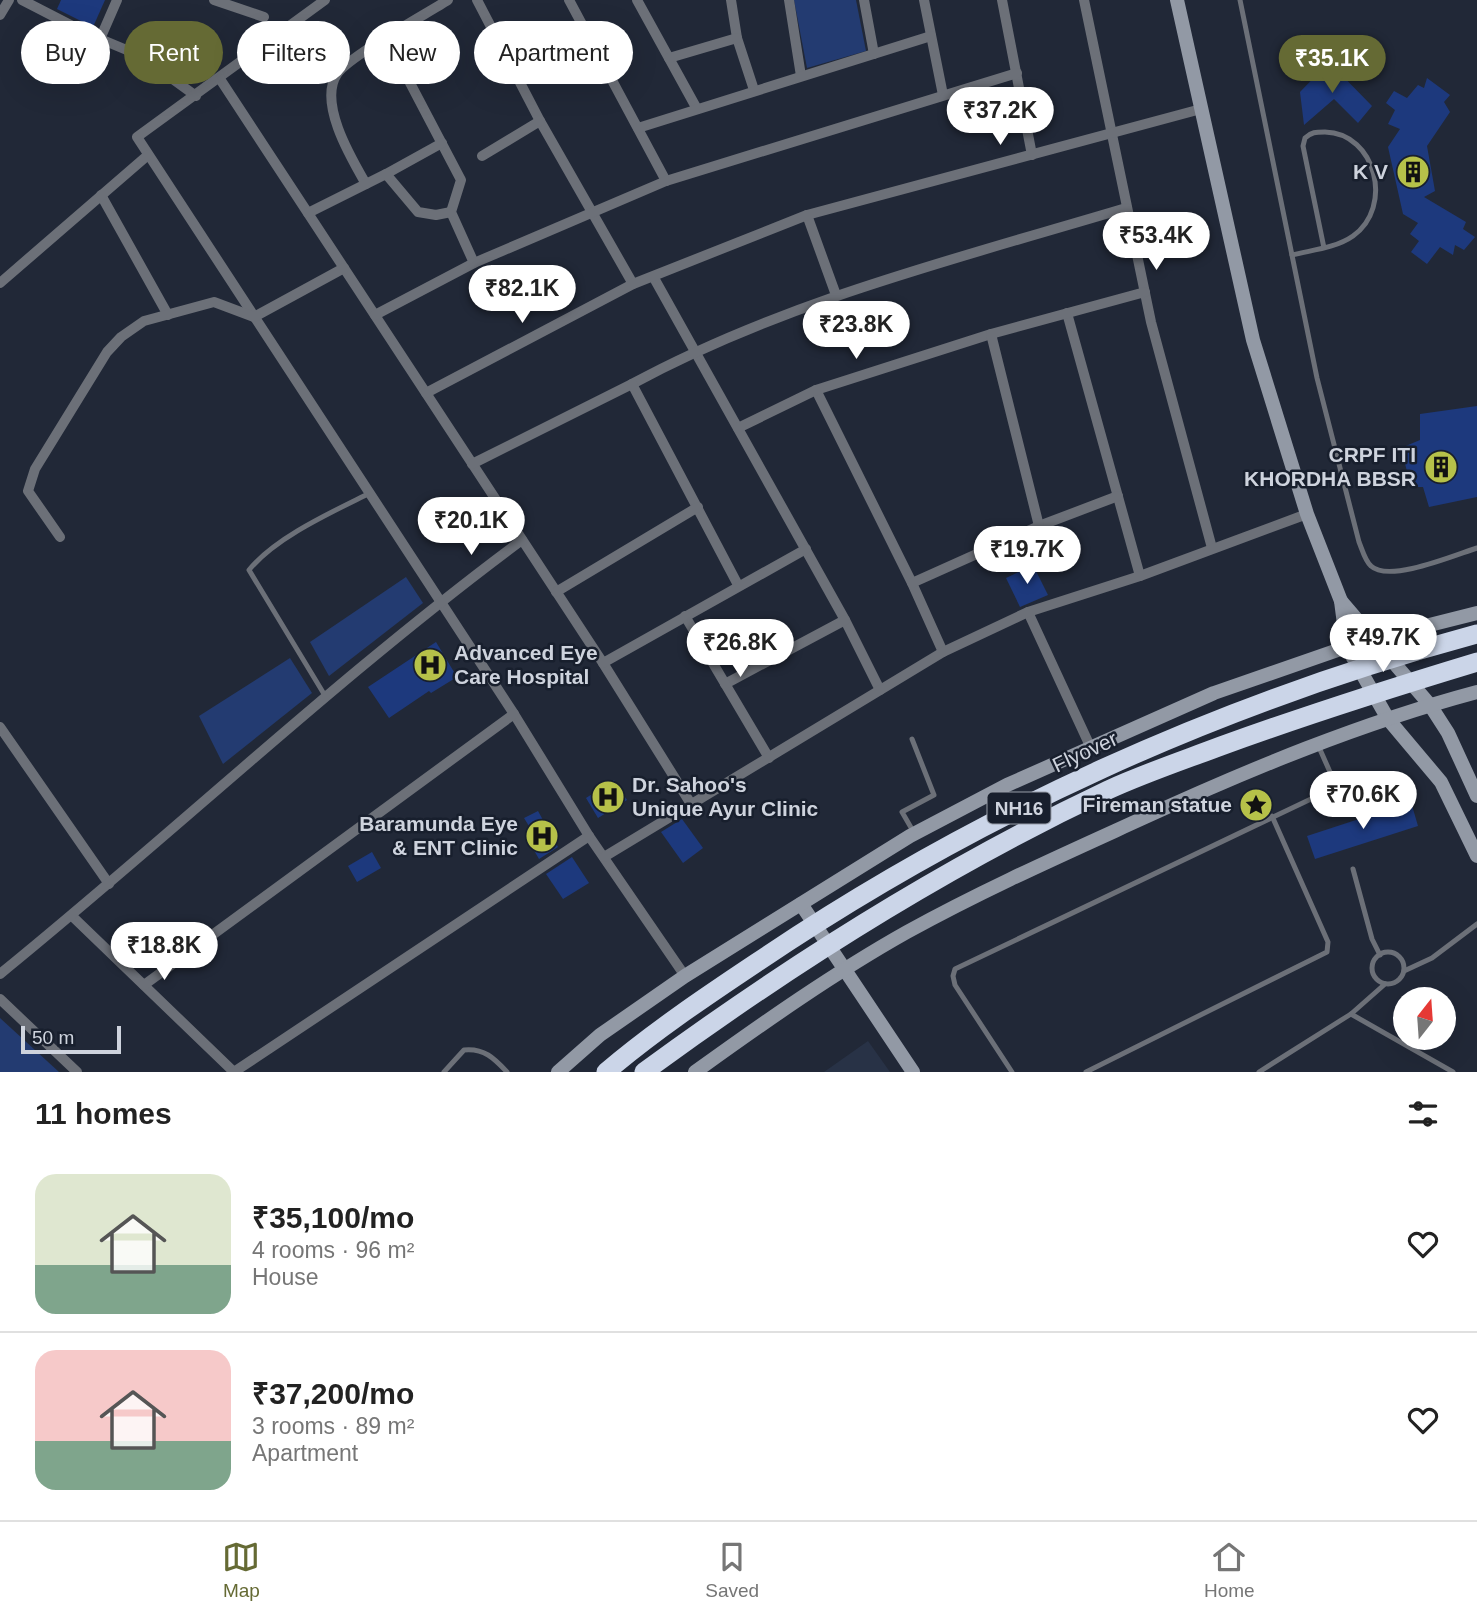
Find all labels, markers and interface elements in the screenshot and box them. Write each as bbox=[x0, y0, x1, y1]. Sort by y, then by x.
chip: Buy bbox=[21, 21, 110, 84]
chip: Rent bbox=[124, 21, 223, 84]
chip: Filters bbox=[237, 21, 350, 84]
chip: New bbox=[364, 21, 460, 84]
chip: Apartment bbox=[474, 21, 633, 84]
pin: ₹35.1K bbox=[1275, 36, 1389, 95]
text: ₹35.1K bbox=[1295, 45, 1369, 71]
pin: ₹37.2K bbox=[943, 88, 1057, 147]
text: ₹37.2K bbox=[963, 97, 1037, 123]
building icon: K V bbox=[1394, 153, 1432, 191]
place label: K V bbox=[1353, 160, 1388, 183]
pin: ₹53.4K bbox=[1099, 212, 1213, 272]
text: ₹53.4K bbox=[1119, 222, 1193, 248]
pin: ₹82.1K bbox=[465, 266, 579, 325]
text: ₹82.1K bbox=[485, 275, 559, 301]
pin: ₹23.8K bbox=[799, 302, 913, 361]
text: ₹23.8K bbox=[819, 311, 893, 337]
place label: CRPF ITI KHORDHA BBSR bbox=[1244, 443, 1416, 490]
building icon: CRPF ITI KHORDHA BBSR bbox=[1422, 448, 1460, 486]
pin: ₹20.1K bbox=[414, 498, 528, 557]
text: ₹20.1K bbox=[434, 507, 508, 533]
pin: ₹19.7K bbox=[970, 526, 1084, 586]
text: ₹19.7K bbox=[990, 536, 1064, 562]
pin: ₹49.7K bbox=[1326, 614, 1440, 674]
pin: ₹26.8K bbox=[683, 620, 797, 679]
text: ₹49.7K bbox=[1346, 624, 1420, 650]
text: ₹26.8K bbox=[703, 629, 777, 655]
place label: Advanced Eye Care Hospital bbox=[454, 641, 598, 688]
hospital icon: Advanced Eye Care Hospital bbox=[411, 646, 449, 684]
street label: Flyover bbox=[1049, 727, 1121, 777]
pin: ₹70.6K bbox=[1306, 772, 1420, 831]
place label: Dr. Sahoo's Unique Ayur Clinic bbox=[632, 773, 819, 820]
hospital icon: Dr. Sahoo's Unique Ayur Clinic bbox=[589, 778, 627, 816]
text: ₹70.6K bbox=[1326, 781, 1400, 807]
place icon: Fireman statue bbox=[1237, 786, 1275, 824]
road number: NH16 bbox=[988, 792, 1050, 824]
place label: Fireman statue bbox=[1083, 793, 1232, 816]
place label: Baramunda Eye & ENT Clinic bbox=[359, 812, 518, 859]
hospital icon: Baramunda Eye & ENT Clinic bbox=[523, 817, 561, 855]
pin: ₹18.8K bbox=[107, 922, 221, 982]
text: ₹18.8K bbox=[127, 932, 201, 958]
north arrow bbox=[1393, 987, 1456, 1050]
map controls bbox=[1393, 987, 1456, 1050]
scale bar bbox=[21, 1023, 121, 1055]
text: 50 m bbox=[32, 1027, 74, 1048]
icon: filters bbox=[1404, 1095, 1442, 1133]
text: 11 homes bbox=[35, 1097, 172, 1130]
text: ₹35,100/mo bbox=[252, 1201, 414, 1234]
icon: home bbox=[91, 1202, 175, 1286]
icon: heart bbox=[1404, 1225, 1442, 1263]
text: 4 rooms · 96 m² bbox=[252, 1237, 414, 1263]
text: House bbox=[252, 1264, 318, 1290]
text: ₹37,200/mo bbox=[252, 1377, 414, 1410]
icon: home bbox=[91, 1378, 175, 1462]
icon: heart bbox=[1404, 1401, 1442, 1439]
text: 3 rooms · 89 m² bbox=[252, 1413, 414, 1439]
text: Apartment bbox=[252, 1440, 358, 1466]
tab: Map bbox=[222, 1538, 260, 1602]
tab: Saved bbox=[705, 1538, 759, 1602]
tab: Home bbox=[1204, 1538, 1255, 1602]

